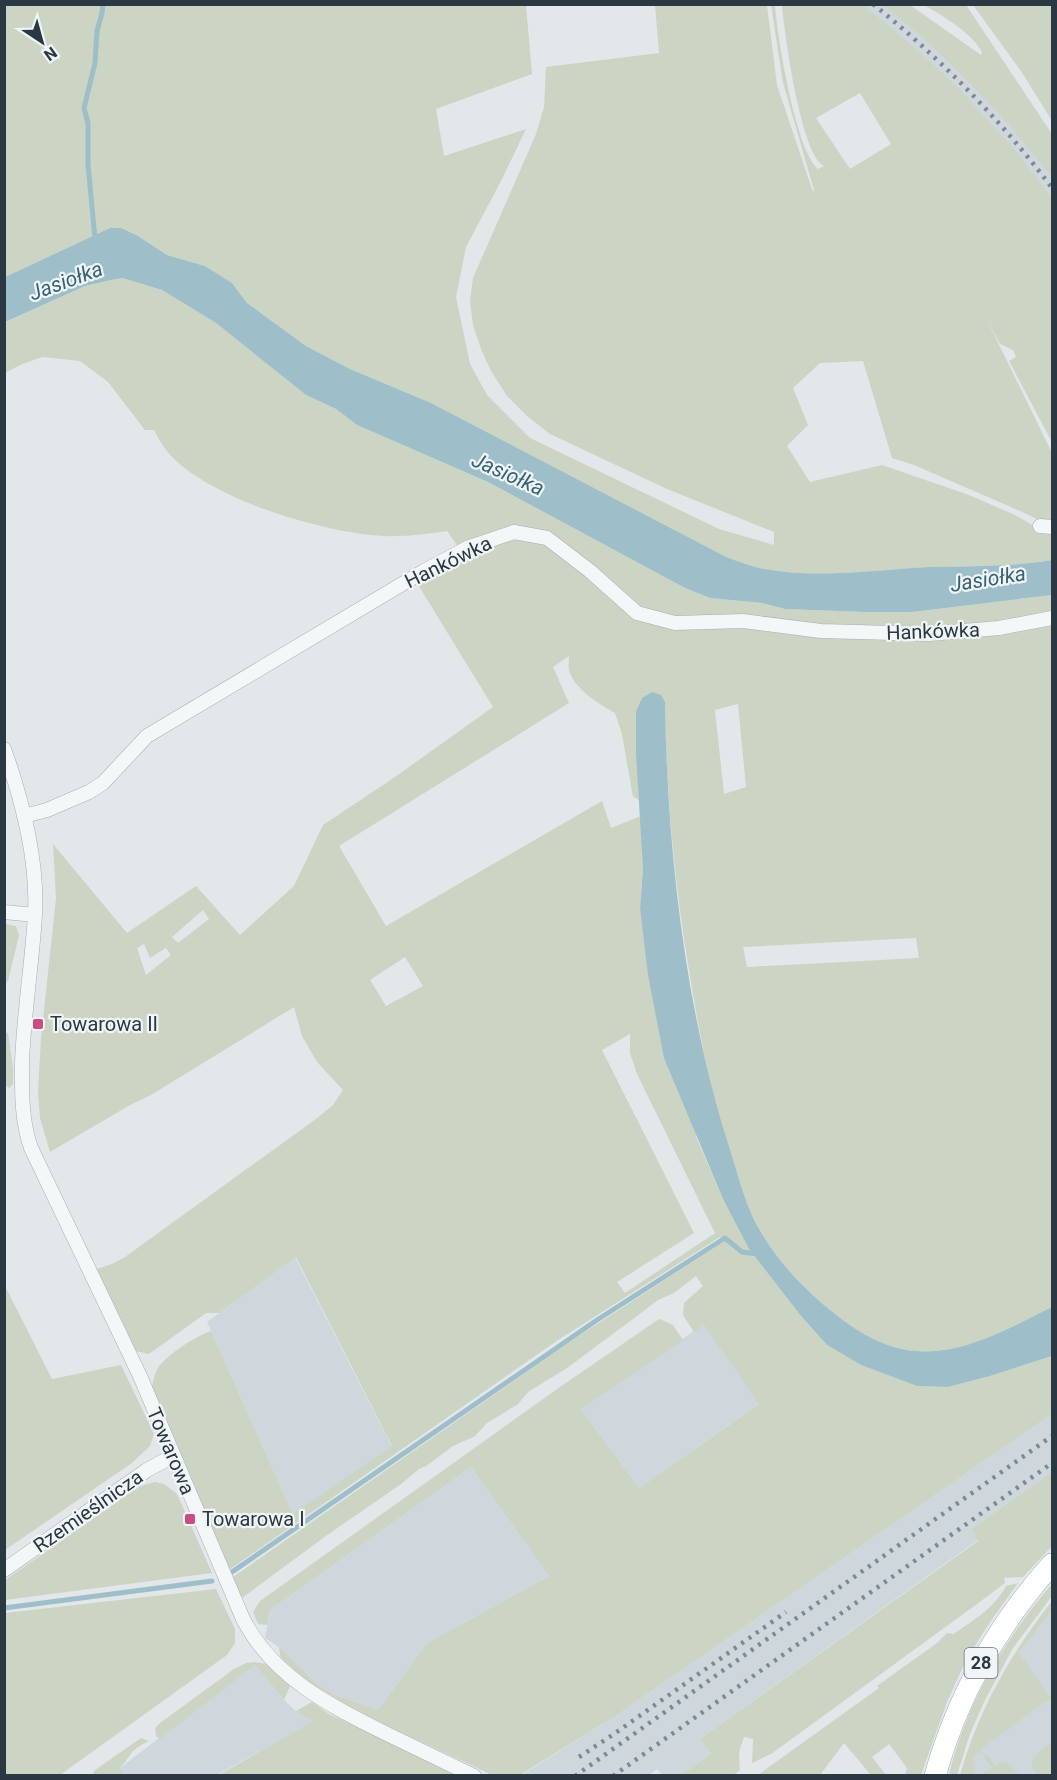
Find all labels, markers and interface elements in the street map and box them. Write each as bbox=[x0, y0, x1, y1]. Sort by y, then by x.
north arrow bbox=[12, 12, 72, 72]
text: N bbox=[40, 43, 61, 65]
water label: Jasiołka bbox=[26, 257, 106, 305]
water label: Jasiołka bbox=[468, 448, 548, 500]
street label: Hankówka bbox=[401, 531, 495, 593]
water label: Jasiołka bbox=[948, 561, 1028, 597]
street label: Hankówka bbox=[886, 617, 980, 645]
place label: Towarowa II bbox=[50, 1012, 158, 1036]
marker: Towarowa II bbox=[31, 1017, 45, 1031]
street label: Towarowa bbox=[142, 1404, 200, 1498]
street label: Rzemieślnicza bbox=[29, 1464, 147, 1558]
place label: Towarowa I bbox=[202, 1507, 305, 1531]
marker: Towarowa I bbox=[183, 1512, 197, 1526]
road number: 28 bbox=[964, 1648, 998, 1678]

